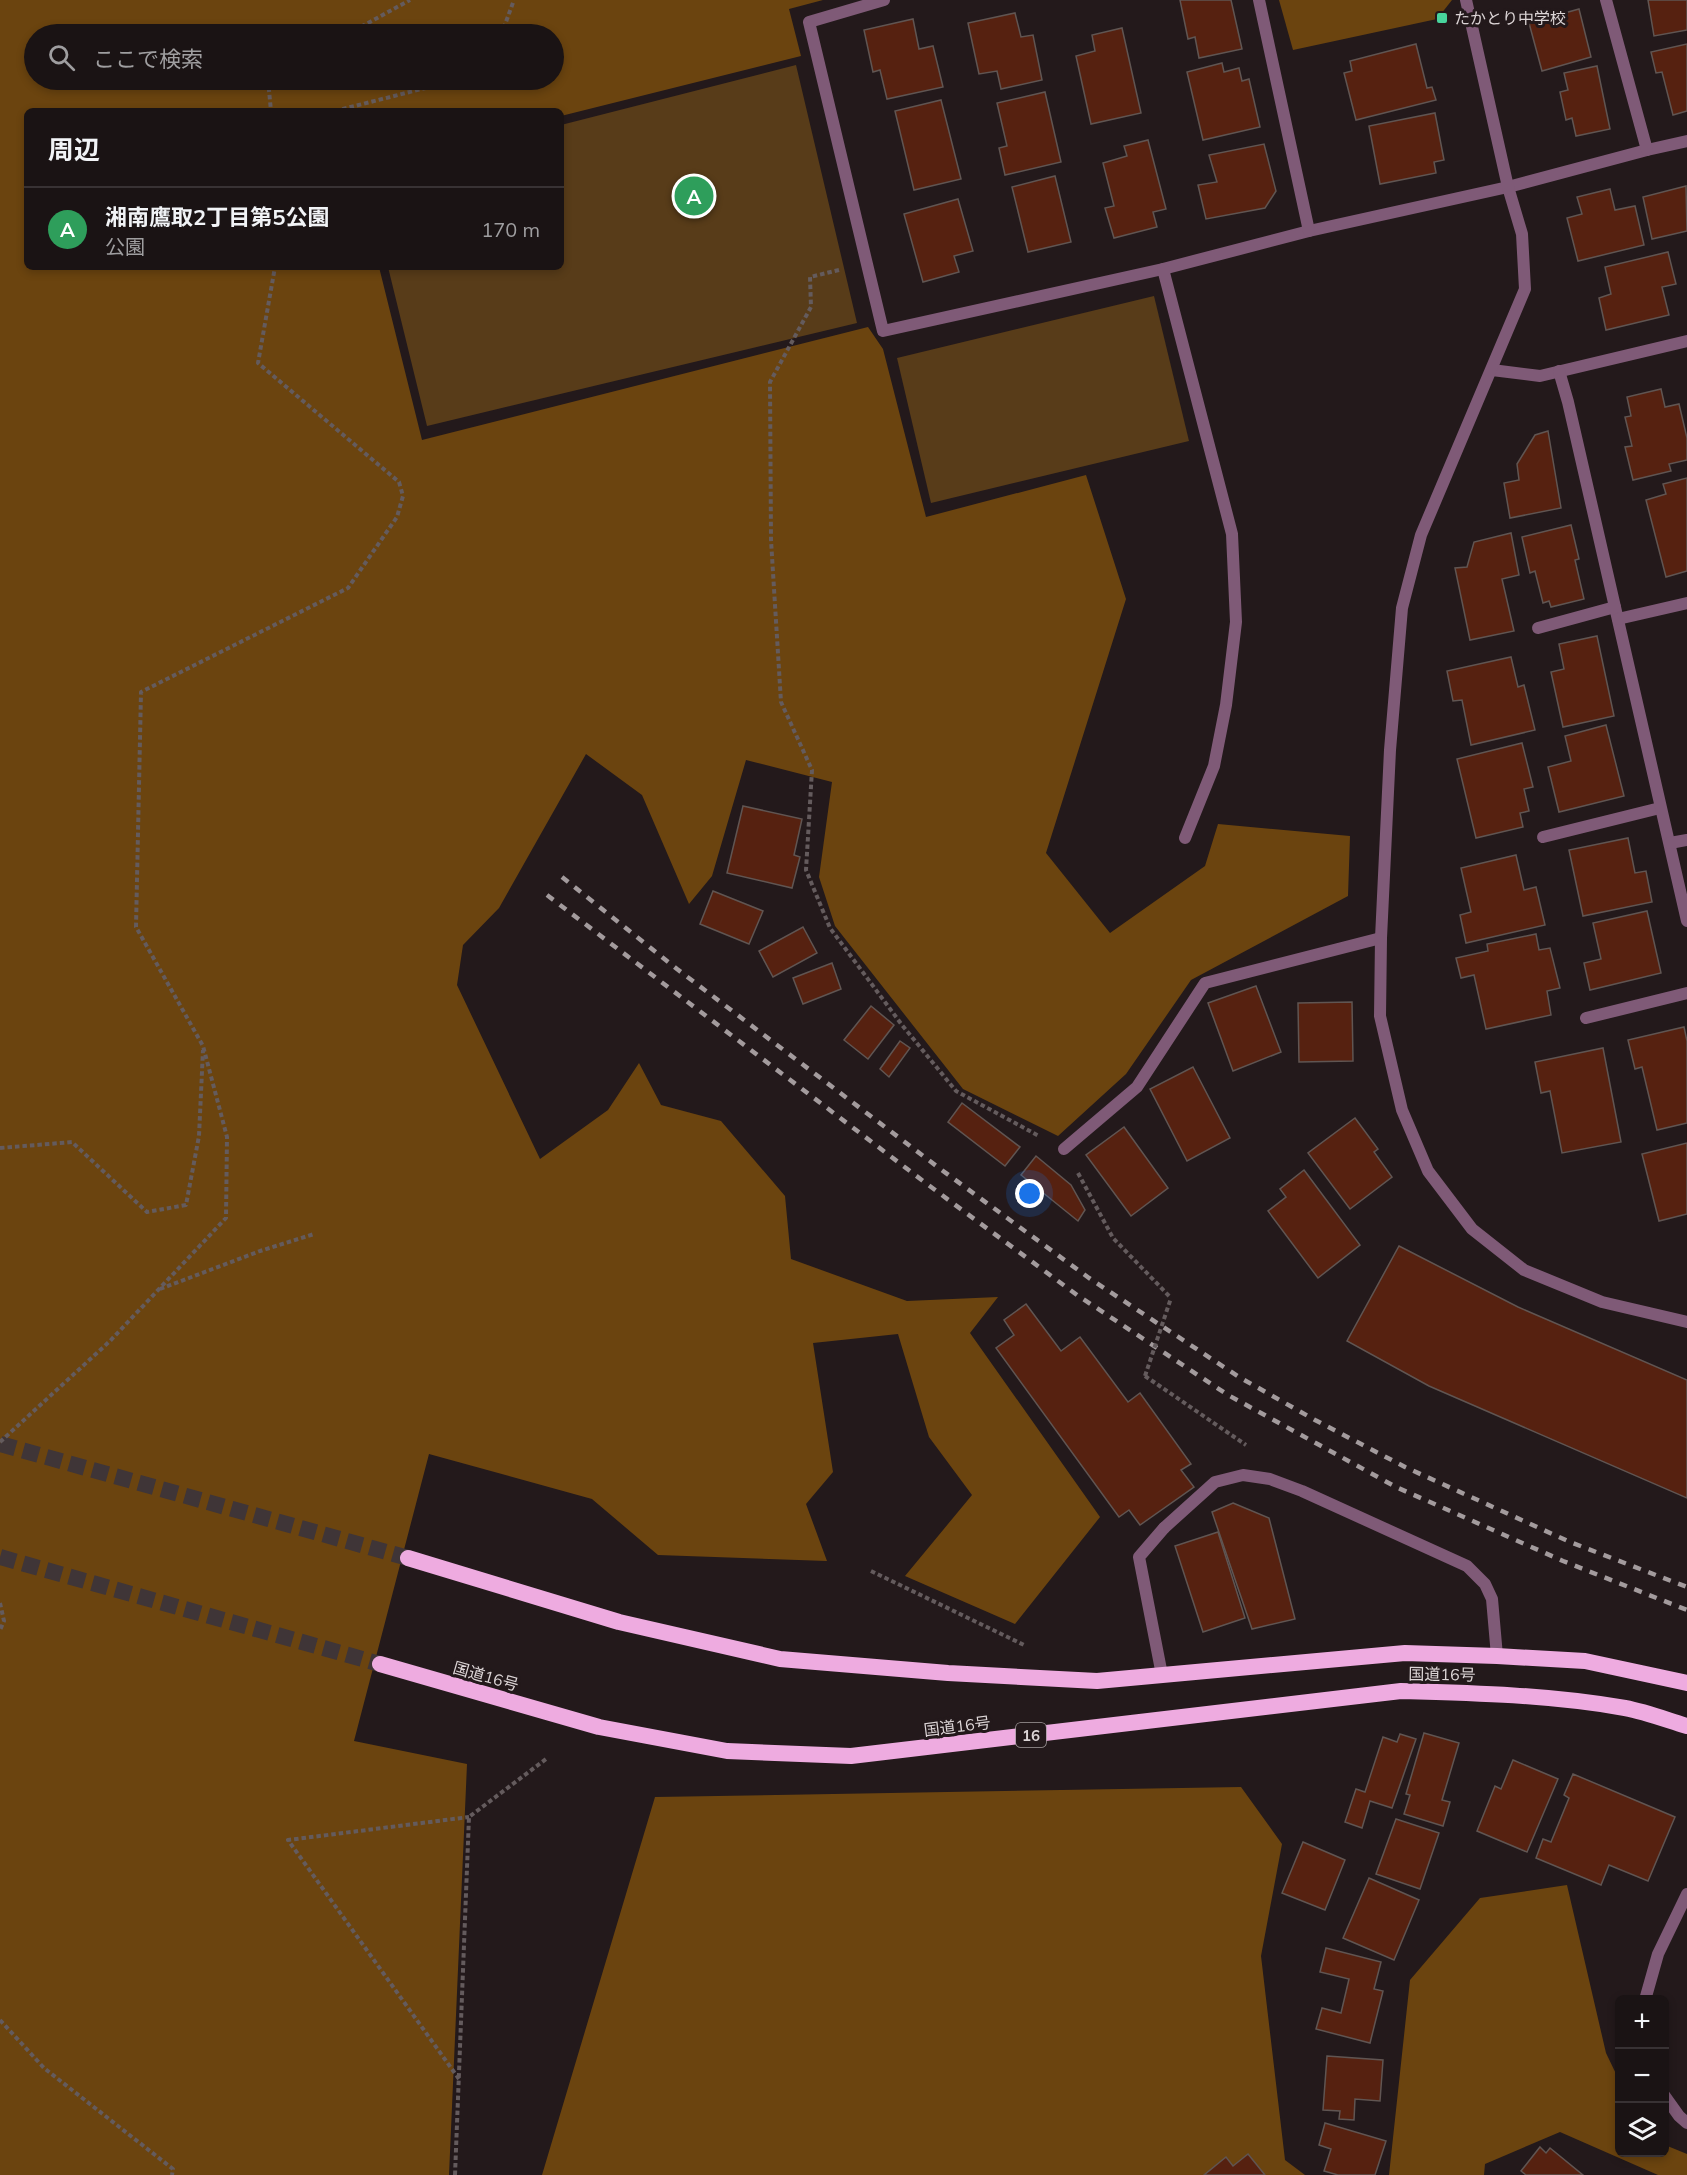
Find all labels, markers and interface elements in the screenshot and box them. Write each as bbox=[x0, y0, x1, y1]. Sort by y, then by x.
place label: たかとり中学校 bbox=[1454, 8, 1566, 28]
marker: たかとり中学校 bbox=[1435, 11, 1449, 25]
search box bbox=[24, 24, 564, 90]
icon: search bbox=[45, 41, 78, 74]
text: ここで検索 bbox=[93, 45, 203, 73]
text: 周辺 bbox=[48, 133, 100, 166]
pin: A bbox=[674, 174, 714, 218]
text: 湘南鷹取2丁目第5公園 bbox=[105, 203, 329, 231]
text: A bbox=[60, 217, 75, 242]
text: 170 m bbox=[481, 217, 540, 242]
text: 公園 bbox=[105, 234, 145, 259]
your location bbox=[1015, 1179, 1044, 1208]
street label: 国道16号 bbox=[451, 1657, 521, 1695]
street label: 国道16号 bbox=[1408, 1663, 1476, 1685]
street label: 国道16号 bbox=[922, 1712, 992, 1740]
road number: 16 bbox=[1016, 1723, 1046, 1747]
map controls bbox=[1615, 1995, 1669, 2157]
button: + bbox=[1615, 1995, 1669, 2049]
button: − bbox=[1615, 2049, 1669, 2103]
button: layers bbox=[1615, 2103, 1669, 2157]

